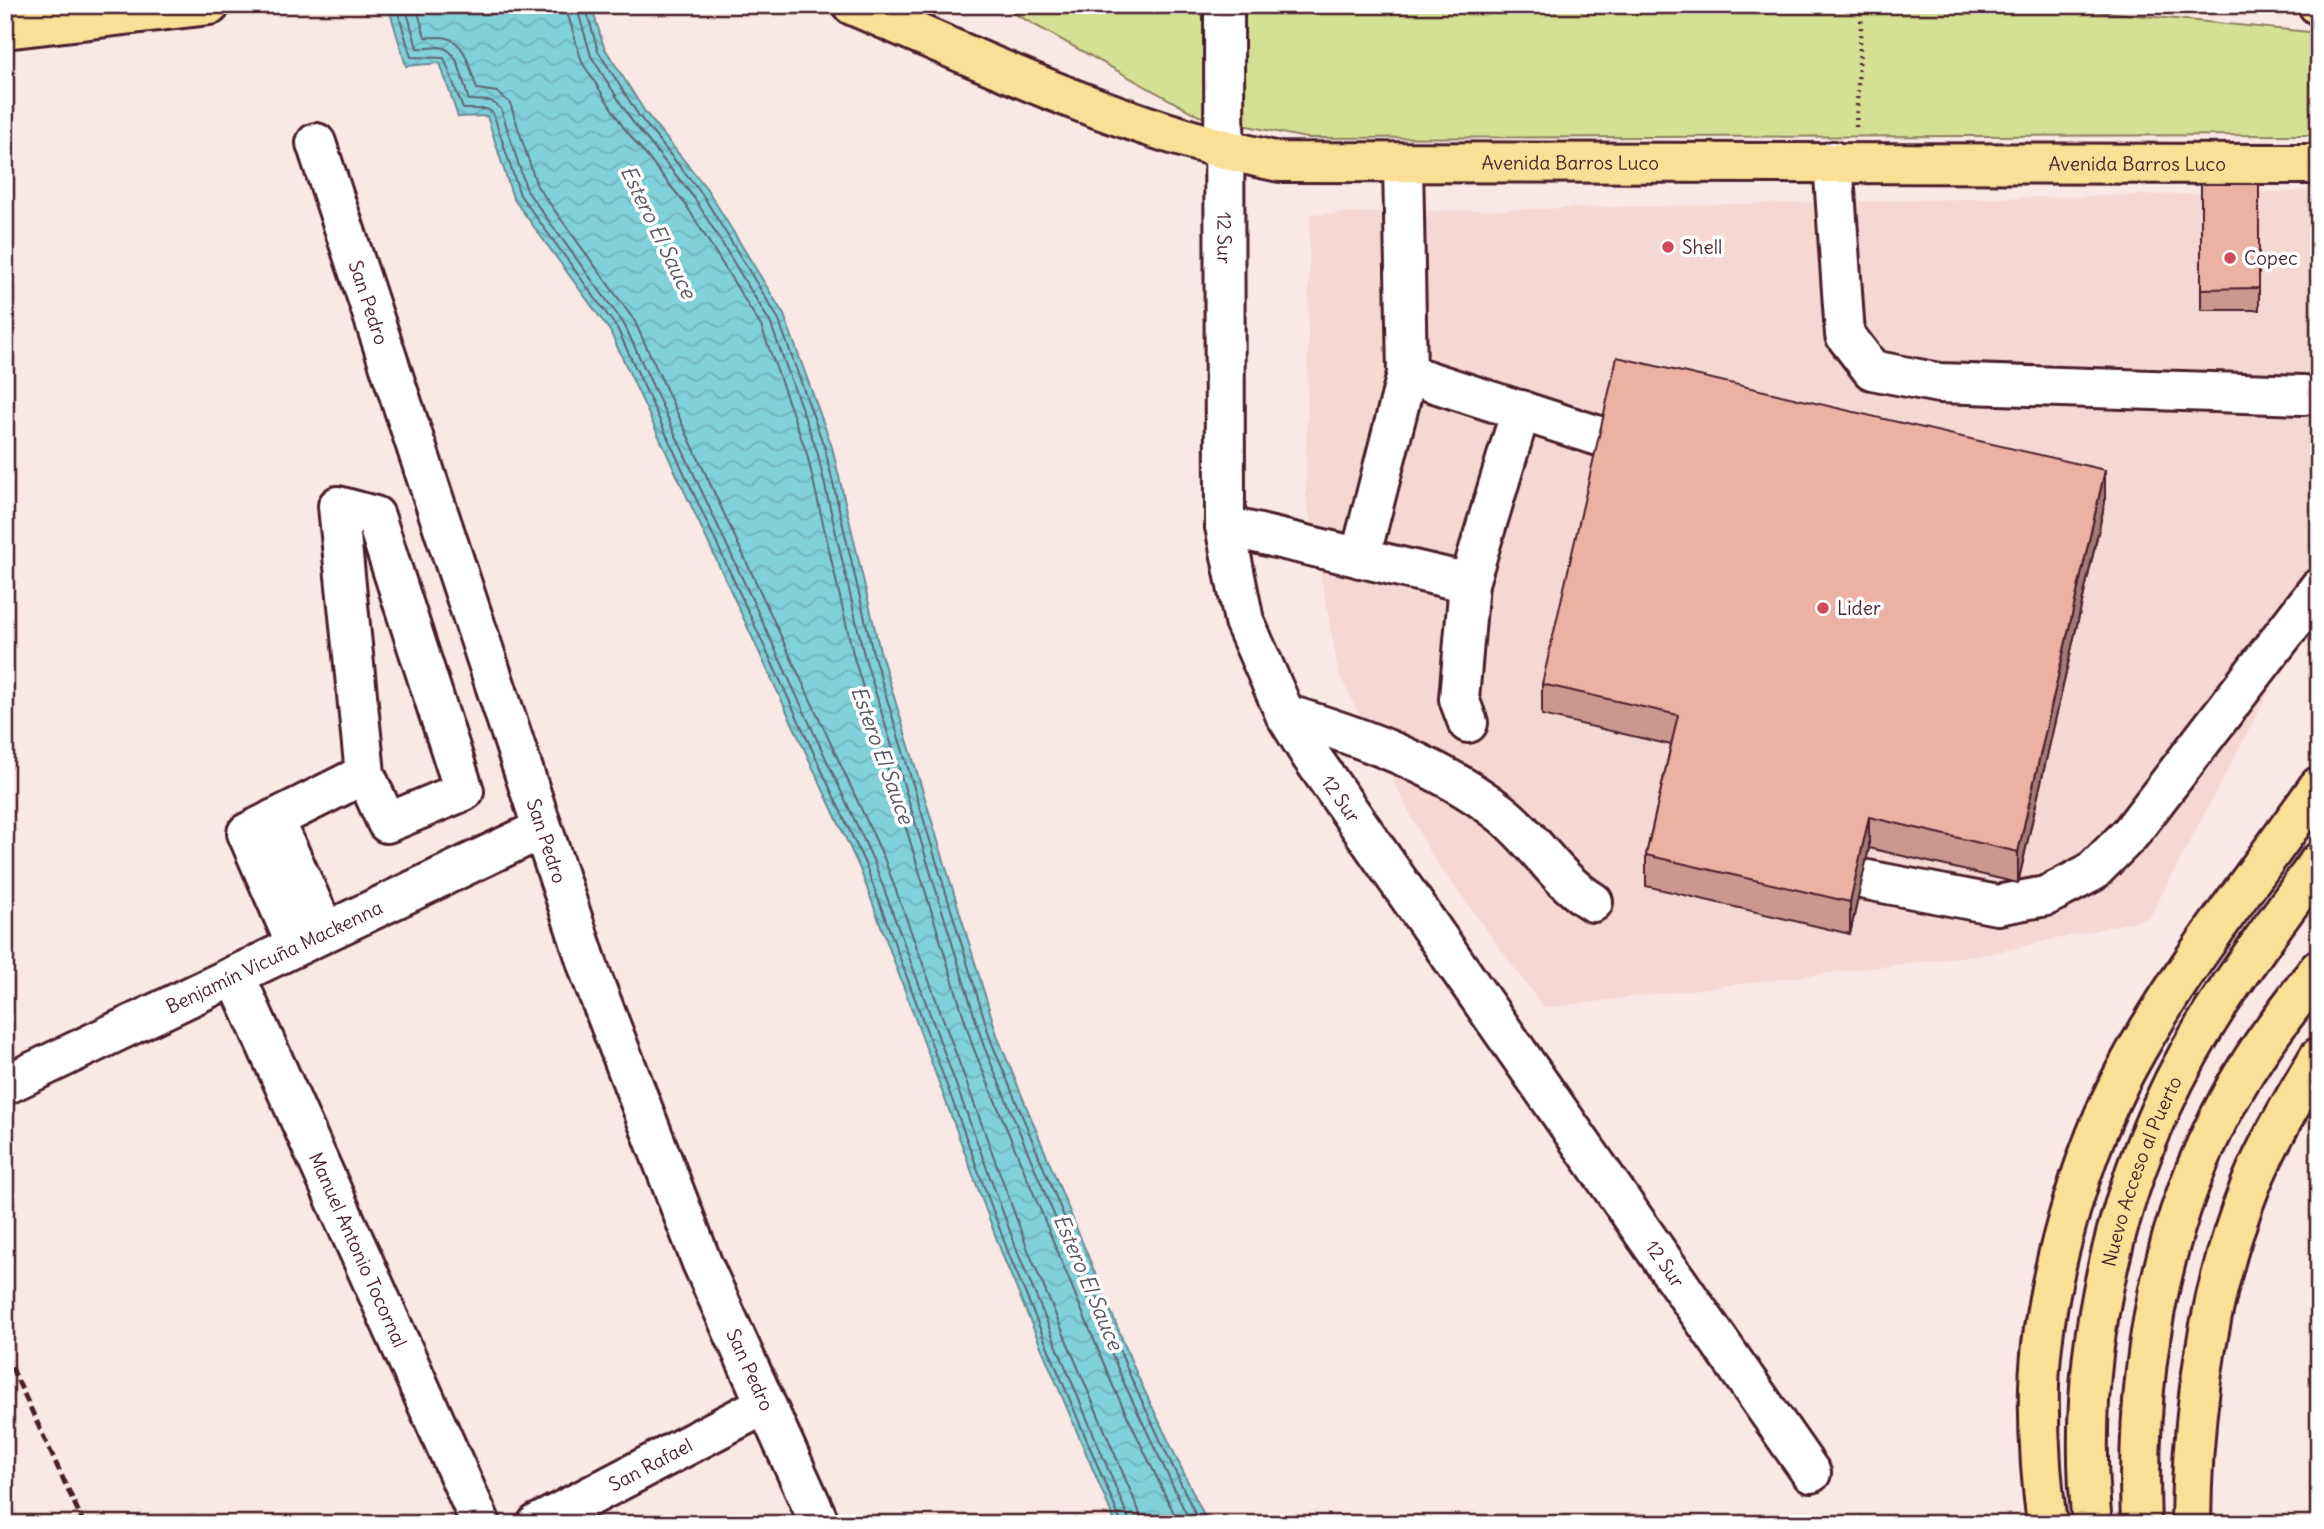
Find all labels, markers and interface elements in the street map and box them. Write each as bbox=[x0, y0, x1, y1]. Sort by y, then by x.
street label: Avenida Barros Luco bbox=[1482, 150, 1659, 175]
street label: Avenida Barros Luco bbox=[2049, 151, 2226, 176]
water label: Estero El Sauce bbox=[615, 161, 703, 304]
street label: 12 Sur bbox=[1212, 212, 1236, 264]
place label: Shell bbox=[1682, 235, 1722, 259]
marker: Shell bbox=[1660, 239, 1676, 255]
place label: Copec bbox=[2244, 246, 2298, 270]
marker: Copec bbox=[2222, 250, 2238, 266]
street label: San Pedro bbox=[344, 257, 394, 348]
place label: Lider bbox=[1837, 596, 1881, 620]
marker: Lider bbox=[1815, 600, 1831, 616]
water label: Estero El Sauce bbox=[845, 682, 920, 829]
street label: 12 Sur bbox=[1316, 771, 1366, 827]
street label: San Pedro bbox=[522, 796, 572, 886]
street label: Benjamín Vicuña Mackenna bbox=[162, 895, 386, 1019]
street label: Nuevo Acceso al Puerto bbox=[2096, 1072, 2187, 1269]
street label: Manuel Antonio Tocornal bbox=[304, 1148, 412, 1351]
water label: Estero El Sauce bbox=[1048, 1210, 1130, 1355]
street label: 12 Sur bbox=[1640, 1236, 1690, 1292]
street label: San Pedro bbox=[721, 1325, 779, 1414]
street label: San Rafael bbox=[604, 1433, 696, 1496]

